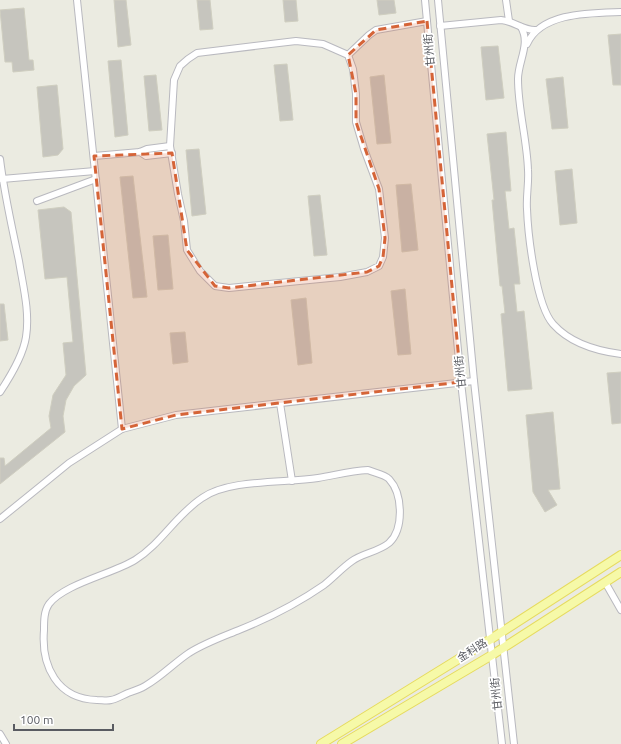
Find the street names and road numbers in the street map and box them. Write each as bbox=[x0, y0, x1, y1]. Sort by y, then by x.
street label: 甘州街 bbox=[422, 33, 436, 67]
street label: 甘州街 bbox=[452, 355, 468, 389]
street label: 金科路 bbox=[455, 636, 489, 664]
street label: 甘州街 bbox=[488, 677, 504, 711]

